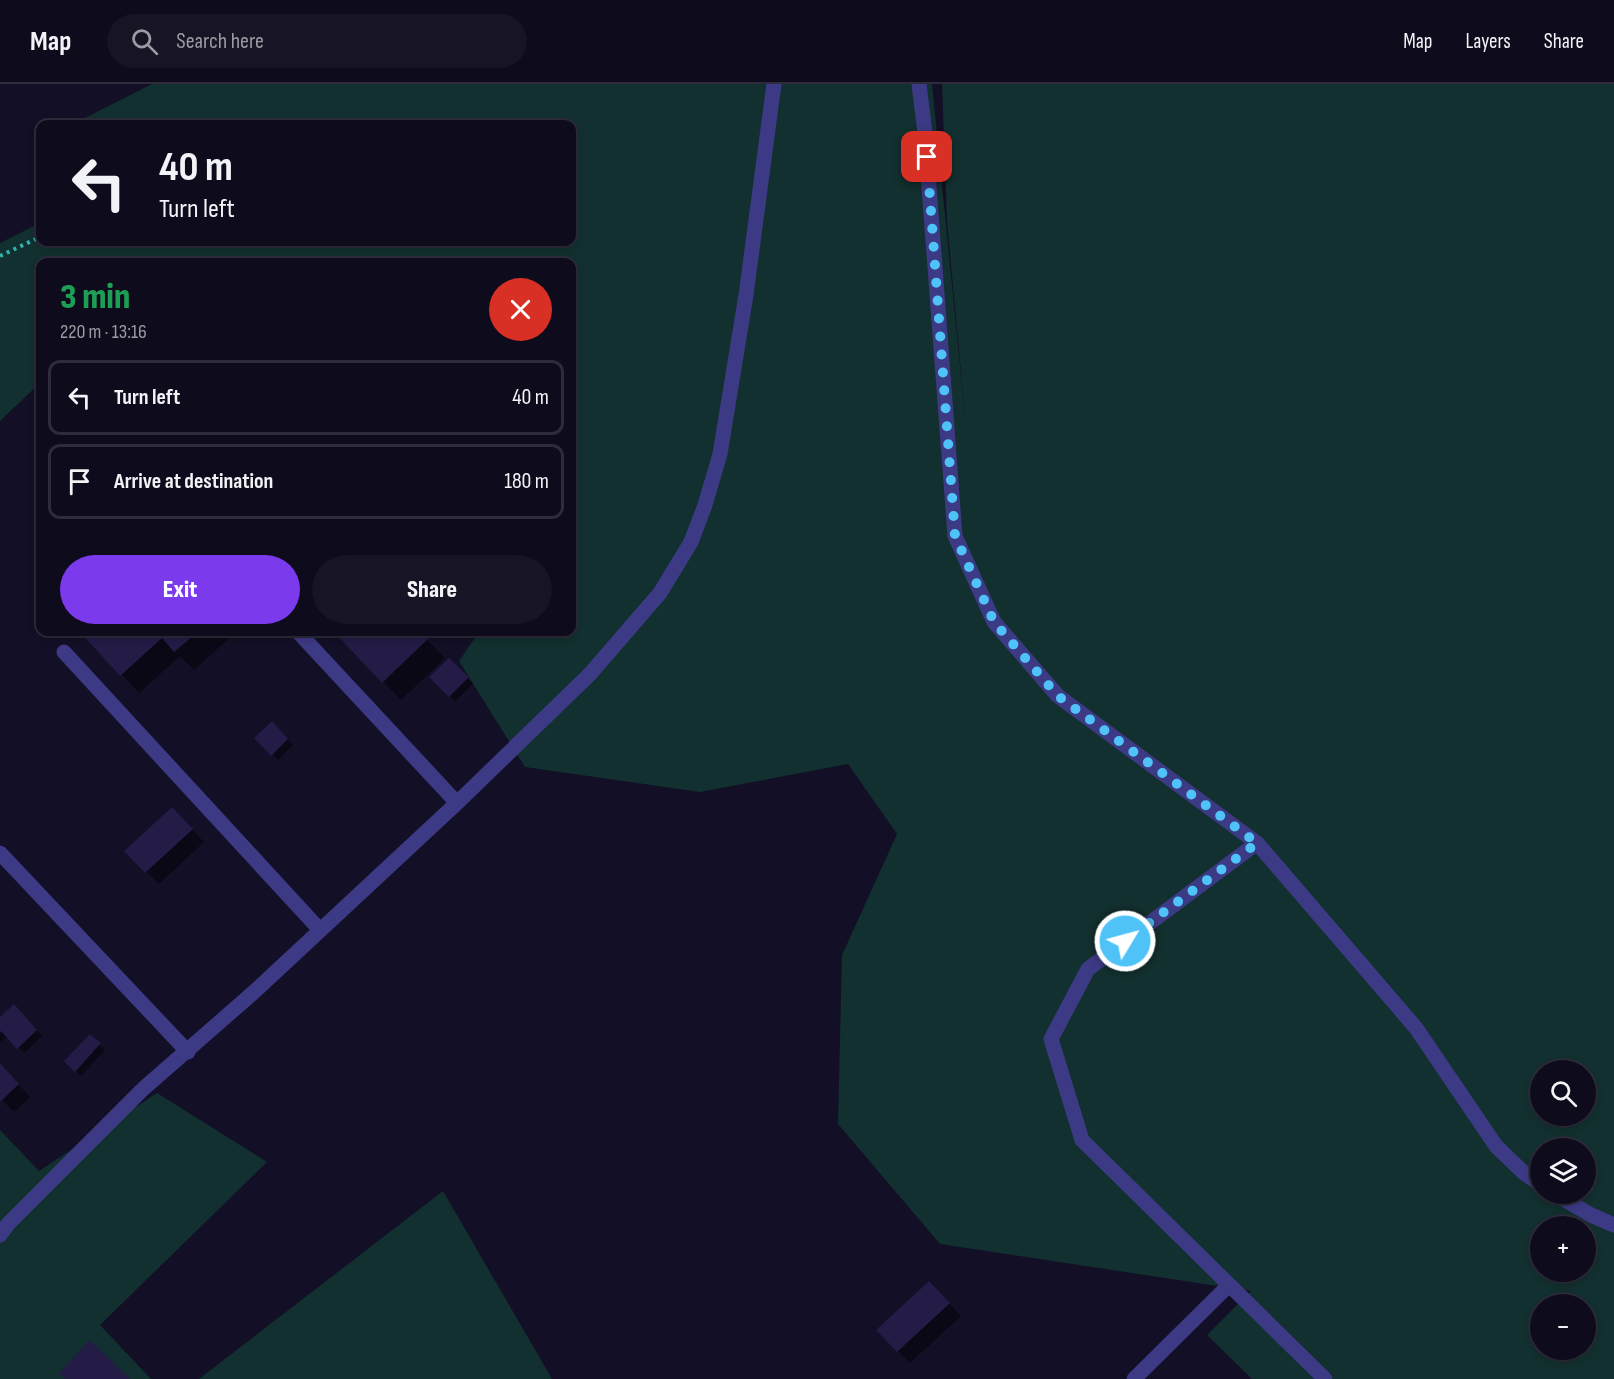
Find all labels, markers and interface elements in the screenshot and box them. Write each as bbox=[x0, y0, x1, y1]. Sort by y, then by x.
search box bbox=[107, 14, 527, 68]
text: Map bbox=[30, 25, 71, 58]
icon: search bbox=[128, 25, 161, 58]
text: Search here bbox=[176, 28, 264, 55]
text: Map bbox=[1403, 29, 1432, 54]
text: Layers bbox=[1465, 29, 1511, 54]
text: Share bbox=[1544, 29, 1584, 54]
pin bbox=[901, 131, 952, 182]
icon: arrive bbox=[910, 140, 943, 173]
text: 40 m bbox=[159, 142, 233, 193]
icon: left bbox=[60, 144, 138, 222]
text: Turn left bbox=[159, 193, 235, 225]
text: 3 min bbox=[60, 276, 130, 319]
button: close bbox=[489, 278, 552, 341]
text: 220 m · 13:16 bbox=[60, 320, 147, 344]
icon: left bbox=[63, 381, 96, 414]
text: Turn left bbox=[114, 384, 180, 411]
text: 40 m bbox=[512, 384, 549, 411]
icon: arrive bbox=[63, 465, 96, 498]
text: Arrive at destination bbox=[114, 468, 273, 495]
text: 180 m bbox=[504, 468, 549, 495]
button: Exit bbox=[60, 555, 300, 624]
button: Share bbox=[312, 555, 552, 624]
position arrow bbox=[1093, 909, 1157, 973]
map controls bbox=[1530, 1060, 1596, 1360]
button: search bbox=[1530, 1060, 1596, 1126]
button: layers bbox=[1530, 1138, 1596, 1204]
button: + bbox=[1530, 1216, 1596, 1282]
button: − bbox=[1530, 1294, 1596, 1360]

